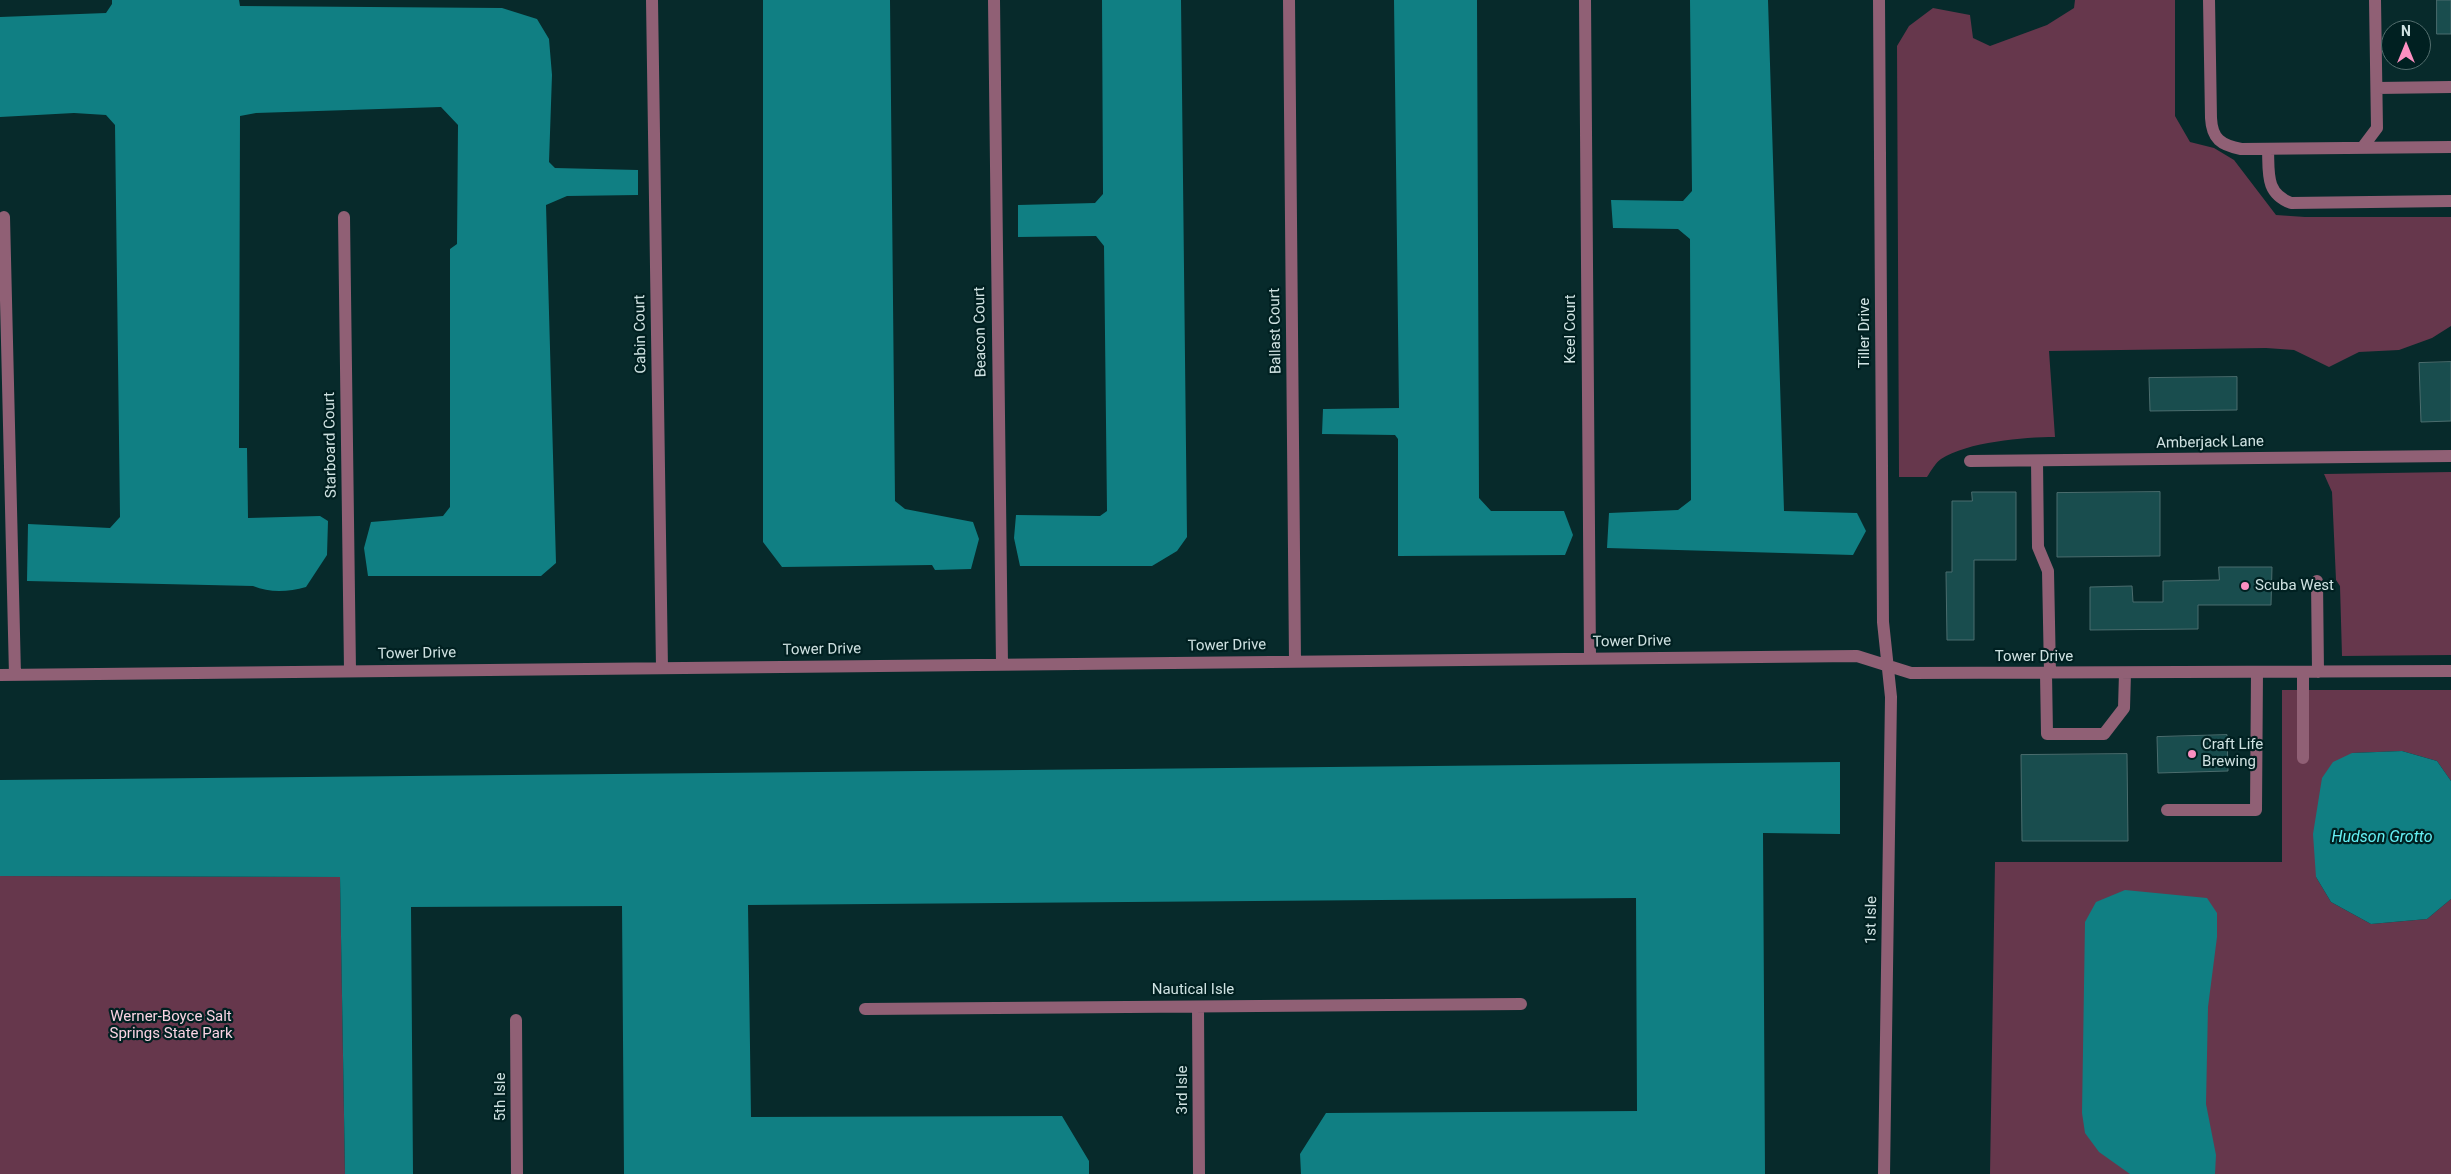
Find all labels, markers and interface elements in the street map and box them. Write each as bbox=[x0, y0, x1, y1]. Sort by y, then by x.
north arrow bbox=[2381, 20, 2431, 70]
text: N bbox=[2401, 23, 2411, 39]
street label: Beacon Court bbox=[971, 286, 991, 378]
street label: Ballast Court bbox=[1266, 288, 1286, 374]
street label: Cabin Court bbox=[631, 294, 651, 374]
street label: Keel Court bbox=[1562, 294, 1580, 364]
street label: Tiller Drive bbox=[1856, 298, 1874, 368]
street label: Starboard Court bbox=[321, 392, 341, 498]
street label: Amberjack Lane bbox=[2156, 433, 2264, 453]
place label: Scuba West bbox=[2255, 577, 2334, 595]
marker: Scuba West bbox=[2239, 580, 2251, 592]
street label: Tower Drive bbox=[1593, 632, 1671, 652]
street label: Tower Drive bbox=[1188, 636, 1266, 656]
street label: Tower Drive bbox=[783, 640, 861, 660]
street label: Tower Drive bbox=[378, 644, 456, 664]
street label: Tower Drive bbox=[1995, 648, 2073, 666]
place label: Craft Life Brewing bbox=[2202, 736, 2263, 771]
marker: Craft Life Brewing bbox=[2186, 748, 2198, 760]
water label: Hudson Grotto bbox=[2331, 828, 2433, 848]
street label: 1st Isle bbox=[1863, 896, 1881, 944]
street label: Nautical Isle bbox=[1152, 981, 1234, 999]
park label: Werner-Boyce Salt Springs State Park bbox=[109, 1008, 233, 1043]
street label: 3rd Isle bbox=[1174, 1066, 1192, 1114]
street label: 5th Isle bbox=[492, 1073, 510, 1121]

